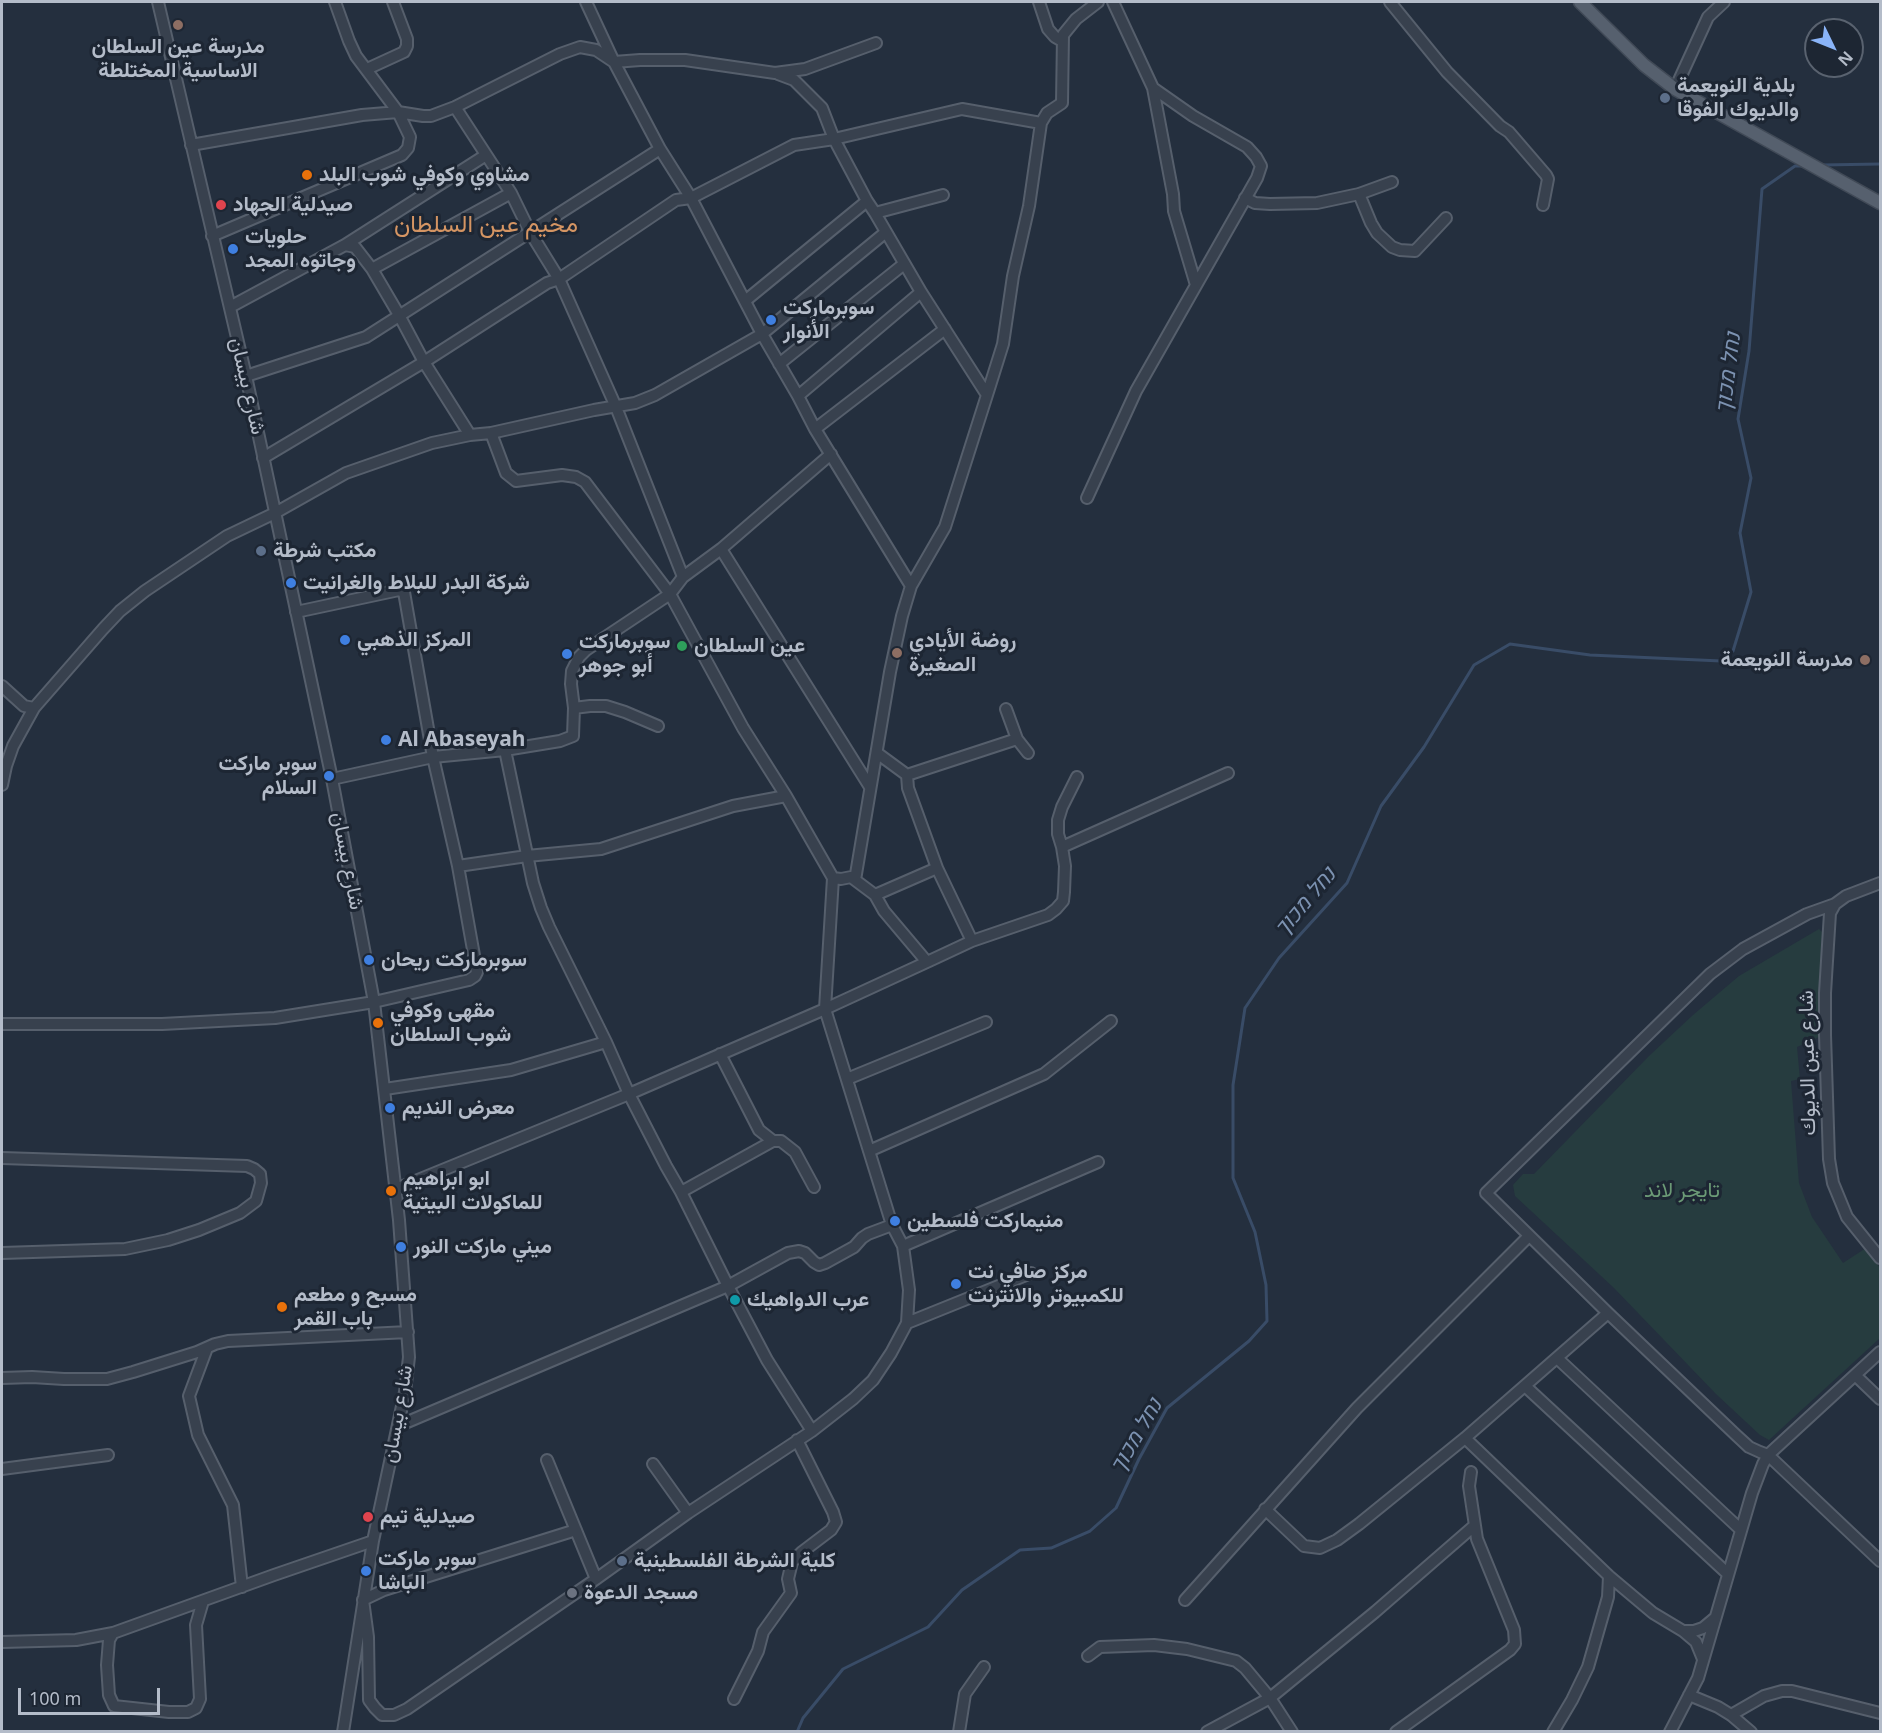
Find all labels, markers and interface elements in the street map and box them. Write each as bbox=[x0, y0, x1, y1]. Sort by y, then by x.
marker: مدرسة عين السلطان الاساسية المختلطة bbox=[171, 18, 185, 32]
north arrow bbox=[1804, 18, 1864, 78]
place label: مدرسة عين السلطان الاساسية المختلطة bbox=[91, 34, 265, 84]
text: N bbox=[1833, 47, 1858, 71]
place label: بلدية النويعمة والديوك الفوقا bbox=[1677, 73, 1799, 123]
marker: بلدية النويعمة والديوك الفوقا bbox=[1658, 91, 1672, 105]
place label: مشاوي وكوفي شوب البلد bbox=[319, 162, 530, 188]
marker: مشاوي وكوفي شوب البلد bbox=[300, 168, 314, 182]
place label: صيدلية الجهاد bbox=[233, 192, 353, 218]
marker: صيدلية الجهاد bbox=[214, 198, 228, 212]
district label: مخيم عين السلطان bbox=[394, 211, 578, 239]
place label: حلويات وجاتوه المجد bbox=[245, 224, 356, 274]
marker: حلويات وجاتوه المجد bbox=[226, 242, 240, 256]
place label: سوبرماركت الأنوار bbox=[783, 295, 874, 345]
marker: سوبرماركت الأنوار bbox=[764, 313, 778, 327]
water label: נחל מכוך bbox=[1711, 331, 1747, 415]
street label: شارع بيسان bbox=[224, 335, 270, 437]
place label: مكتب شرطة bbox=[273, 538, 376, 564]
marker: مكتب شرطة bbox=[254, 544, 268, 558]
place label: شركة البدر للبلاط والغرانيت bbox=[303, 570, 530, 596]
marker: شركة البدر للبلاط والغرانيت bbox=[284, 576, 298, 590]
place label: المركز الذهبي bbox=[357, 627, 472, 653]
place label: روضة الأيادي الصغيرة bbox=[909, 628, 1016, 678]
place label: سوبرماركت أبو جوهر bbox=[579, 629, 670, 679]
marker: المركز الذهبي bbox=[338, 633, 352, 647]
place label: عين السلطان bbox=[694, 633, 805, 659]
marker: عين السلطان bbox=[675, 639, 689, 653]
marker: روضة الأيادي الصغيرة bbox=[890, 646, 904, 660]
marker: سوبرماركت أبو جوهر bbox=[560, 647, 574, 661]
place label: مدرسة النويعمة bbox=[1721, 647, 1853, 673]
marker: مدرسة النويعمة bbox=[1858, 653, 1872, 667]
place label: Al Abaseyah bbox=[398, 727, 526, 753]
marker: Al Abaseyah bbox=[379, 733, 393, 747]
place label: سوبر ماركت السلام bbox=[218, 751, 317, 801]
marker: سوبر ماركت السلام bbox=[322, 769, 336, 783]
street label: شارع بيسان bbox=[325, 810, 369, 912]
water label: נחל מכוך bbox=[1270, 862, 1342, 942]
place label: سوبرماركت ريحان bbox=[381, 947, 527, 973]
marker: سوبرماركت ريحان bbox=[362, 953, 376, 967]
street label: شارع عين الديوك bbox=[1794, 990, 1822, 1136]
place label: مقهى وكوفي شوب السلطان bbox=[390, 998, 511, 1048]
marker: مقهى وكوفي شوب السلطان bbox=[371, 1016, 385, 1030]
place label: معرض النديم bbox=[402, 1095, 515, 1121]
marker: معرض النديم bbox=[383, 1101, 397, 1115]
place label: ابو ابراهيم للماكولات البيتية bbox=[403, 1166, 542, 1216]
park label: تايجر لاند bbox=[1644, 1178, 1720, 1204]
marker: ابو ابراهيم للماكولات البيتية bbox=[384, 1184, 398, 1198]
place label: منيماركت فلسطين bbox=[907, 1208, 1063, 1234]
marker: منيماركت فلسطين bbox=[888, 1214, 902, 1228]
place label: ميني ماركت النور bbox=[413, 1234, 552, 1260]
marker: ميني ماركت النور bbox=[394, 1240, 408, 1254]
place label: مركز صافي نت للكمبيوتر والانترنت bbox=[968, 1259, 1124, 1309]
marker: مركز صافي نت للكمبيوتر والانترنت bbox=[949, 1277, 963, 1291]
place label: مسبح و مطعم باب القمر bbox=[294, 1282, 417, 1332]
place label: عرب الدواهيك bbox=[747, 1287, 869, 1313]
marker: عرب الدواهيك bbox=[728, 1293, 742, 1307]
marker: مسبح و مطعم باب القمر bbox=[275, 1300, 289, 1314]
street label: شارع بيسان bbox=[377, 1363, 419, 1465]
water label: נחל מכוך bbox=[1105, 1394, 1169, 1478]
place label: صيدلية تيم bbox=[380, 1504, 475, 1530]
marker: صيدلية تيم bbox=[361, 1510, 375, 1524]
place label: سوبر ماركت الباشا bbox=[378, 1546, 477, 1596]
place label: كلية الشرطة الفلسطينية bbox=[634, 1548, 835, 1574]
marker: كلية الشرطة الفلسطينية bbox=[615, 1554, 629, 1568]
marker: سوبر ماركت الباشا bbox=[359, 1564, 373, 1578]
place label: مسجد الدعوة bbox=[584, 1580, 698, 1606]
marker: مسجد الدعوة bbox=[565, 1586, 579, 1600]
scale bar bbox=[21, 1676, 164, 1714]
text: 100 m bbox=[29, 1686, 81, 1710]

